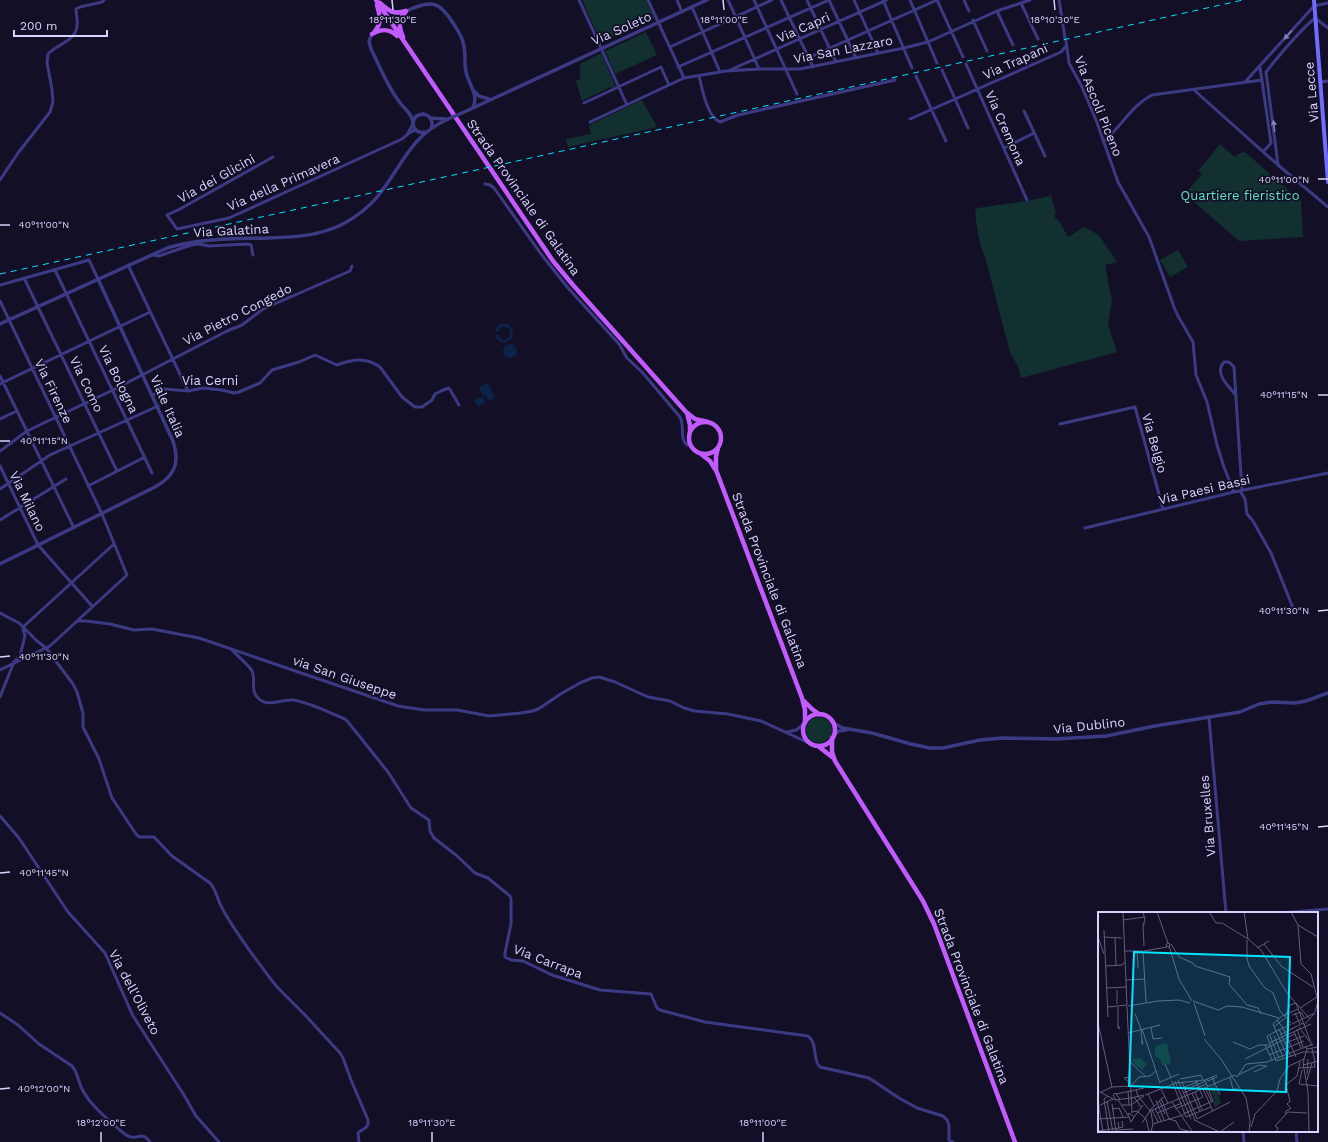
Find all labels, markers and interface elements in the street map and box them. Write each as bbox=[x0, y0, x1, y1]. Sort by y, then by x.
street label: Via Soleto bbox=[589, 9, 654, 48]
street label: Via Capri bbox=[774, 9, 832, 46]
scale bar bbox=[14, 12, 107, 38]
text: 18°11'30"E bbox=[369, 14, 417, 25]
text: 18°11'00"E bbox=[700, 14, 748, 25]
text: 18°10'30"E bbox=[1030, 14, 1080, 25]
text: 200 m bbox=[20, 19, 57, 33]
one-way arrow bbox=[1284, 29, 1293, 40]
street label: Via San Lazzaro bbox=[792, 32, 894, 66]
street label: Via Trapani bbox=[980, 40, 1050, 82]
street label: Via Ascoli Piceno bbox=[1072, 54, 1126, 159]
street label: Via Lecce bbox=[1301, 61, 1322, 123]
street label: Via Cremona bbox=[982, 88, 1029, 169]
street label: Strada Provinciale di Galatina bbox=[464, 116, 584, 279]
one-way arrow bbox=[1270, 120, 1277, 132]
street label: Via dei Glicini bbox=[175, 151, 257, 206]
street label: Via della Primavera bbox=[225, 151, 342, 214]
text: 40°11'00"N bbox=[1259, 174, 1309, 185]
park label: Quartiere fieristico bbox=[1181, 188, 1300, 203]
text: 40°11'00"N bbox=[19, 219, 69, 230]
street label: Via Galatina bbox=[193, 221, 270, 240]
street label: Via Pietro Congedo bbox=[180, 280, 294, 348]
street label: Via Bologna bbox=[96, 343, 142, 416]
street label: Via Como bbox=[67, 354, 107, 415]
street label: Via Firenze bbox=[32, 357, 76, 426]
street label: Viale Italia bbox=[147, 373, 188, 440]
street label: Via Cerni bbox=[182, 373, 238, 388]
text: 40°11'15"N bbox=[1260, 389, 1308, 400]
street label: Via Belgio bbox=[1139, 411, 1170, 475]
text: 40°11'15"N bbox=[20, 435, 68, 446]
street label: Via Milano bbox=[7, 469, 49, 534]
street label: Via Paesi Bassi bbox=[1157, 472, 1252, 507]
street label: Strada Provinciale di Galatina bbox=[729, 490, 810, 671]
text: 40°11'30"N bbox=[1259, 605, 1309, 616]
text: 40°11'30"N bbox=[19, 651, 69, 662]
street label: via San Giuseppe bbox=[291, 653, 399, 702]
street label: Via Dublino bbox=[1052, 714, 1126, 737]
street label: Via Bruxelles bbox=[1196, 774, 1219, 857]
text: 40°11'45"N bbox=[1259, 821, 1309, 832]
text: 40°11'45"N bbox=[19, 867, 69, 878]
street label: Strada Provinciale di Galatina bbox=[931, 906, 1012, 1087]
inset map bbox=[1098, 912, 1318, 1132]
street label: Via Carrapa bbox=[511, 941, 585, 982]
street label: Via dell'Oliveto bbox=[106, 947, 163, 1038]
text: 40°12'00"N bbox=[18, 1083, 70, 1094]
text: 18°12'00"E bbox=[76, 1117, 126, 1128]
text: 18°11'30"E bbox=[408, 1117, 456, 1128]
text: 18°11'00"E bbox=[739, 1117, 787, 1128]

